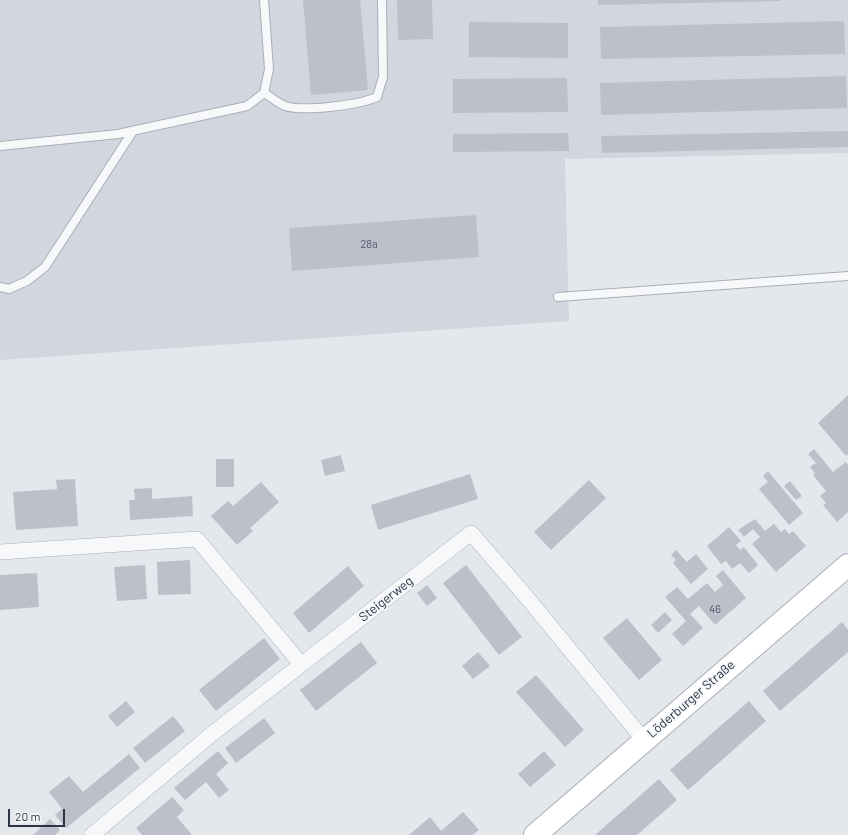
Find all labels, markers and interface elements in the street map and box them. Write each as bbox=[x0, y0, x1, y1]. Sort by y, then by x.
house number: 28a bbox=[360, 237, 378, 251]
street label: Steigerweg bbox=[356, 573, 416, 625]
house number: 46 bbox=[709, 602, 721, 616]
street label: Löderburger Straße bbox=[644, 657, 738, 741]
scale bar bbox=[10, 801, 67, 827]
text: 20 m bbox=[15, 809, 41, 823]

